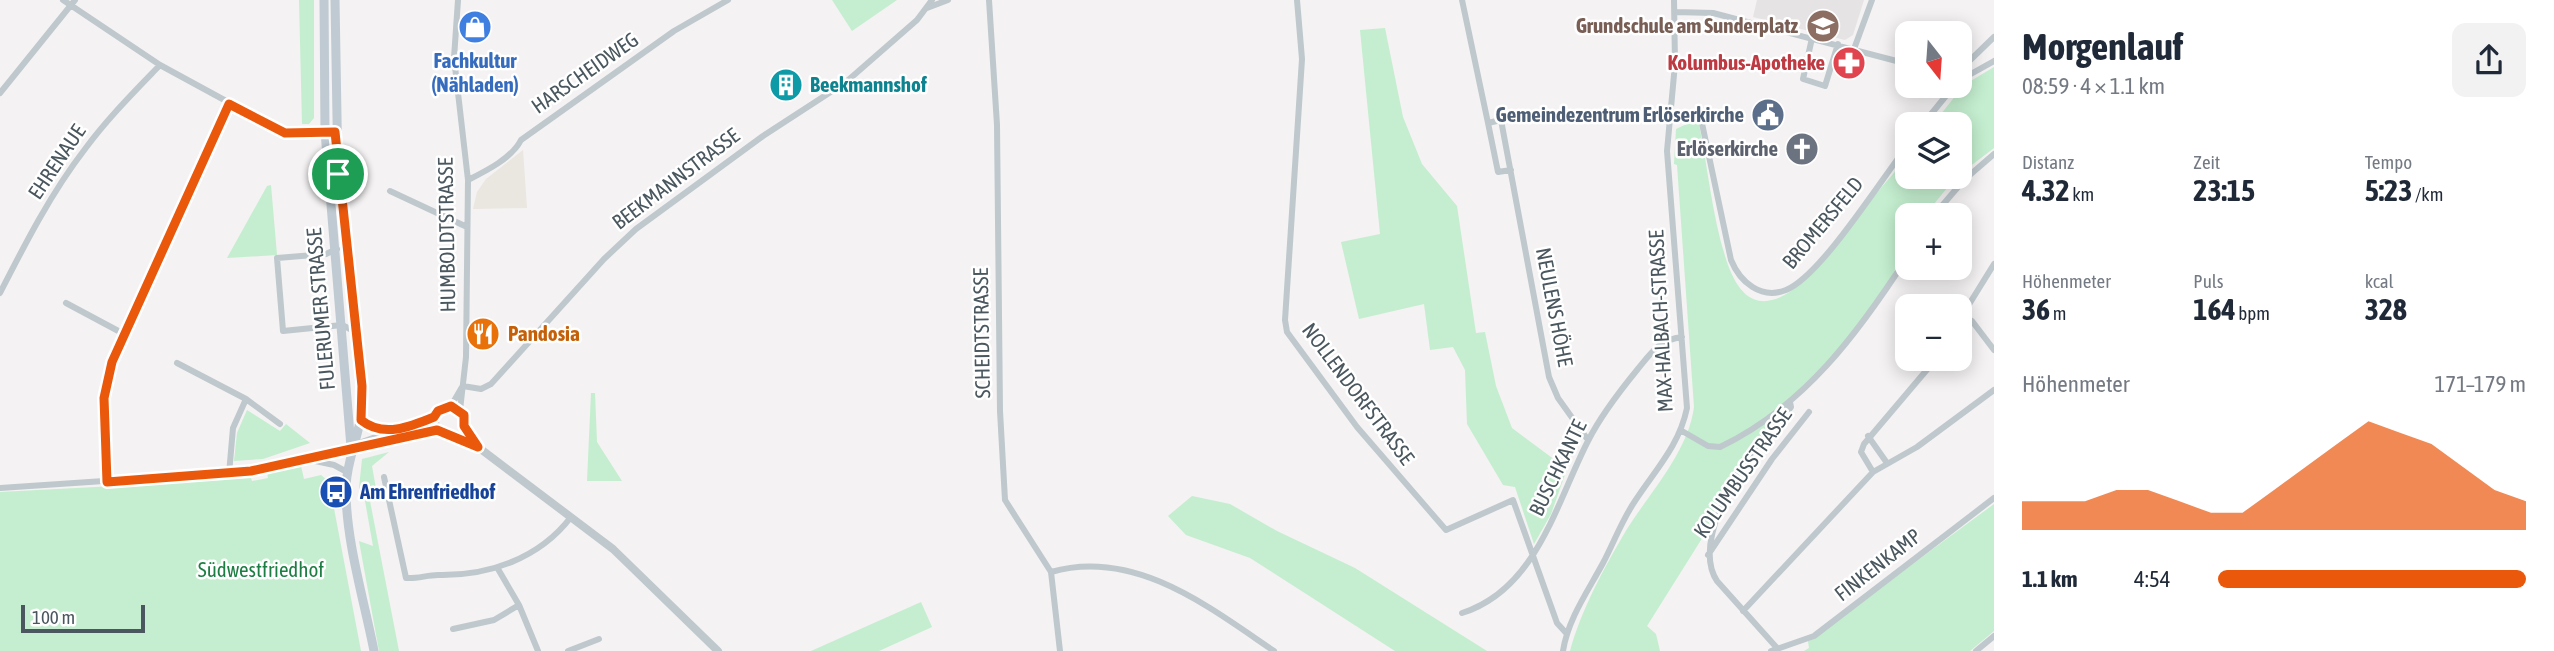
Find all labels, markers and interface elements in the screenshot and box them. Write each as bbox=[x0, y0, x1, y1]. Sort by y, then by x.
school or university icon: Grundschule am Sunderplatz bbox=[1804, 7, 1842, 45]
shop icon: Fachkultur (Nähladen) bbox=[456, 8, 494, 46]
place label: Grundschule am Sunderplatz bbox=[1576, 13, 1798, 37]
north arrow bbox=[1895, 21, 1972, 98]
map controls bbox=[1895, 21, 1972, 371]
button: share bbox=[2452, 23, 2526, 97]
text: Morgenlauf bbox=[2022, 25, 2183, 68]
street label: HARSCHEIDWEG bbox=[527, 27, 642, 118]
pharmacy icon: Kolumbus-Apotheke bbox=[1830, 44, 1868, 82]
place label: Fachkultur (Nähladen) bbox=[431, 48, 519, 96]
place label: Kolumbus-Apotheke bbox=[1667, 50, 1825, 74]
building icon: Beekmannshof bbox=[767, 66, 805, 104]
place label: Beekmannshof bbox=[810, 72, 927, 96]
text: 08:59 · 4 × 1.1 km bbox=[2022, 73, 2165, 99]
public building icon: Gemeindezentrum Erlöserkirche bbox=[1749, 96, 1787, 134]
place label: Gemeindezentrum Erlöserkirche bbox=[1496, 102, 1744, 126]
button: layers bbox=[1895, 112, 1972, 189]
street label: EHRENAUE bbox=[23, 120, 90, 203]
street label: BEEKMANNSTRASSE bbox=[607, 123, 744, 234]
church icon: Erlöserkirche bbox=[1783, 130, 1821, 168]
place label: Erlöserkirche bbox=[1677, 136, 1778, 160]
pin bbox=[308, 144, 368, 204]
text: Distanz bbox=[2022, 151, 2074, 173]
text: Zeit bbox=[2193, 151, 2220, 173]
text: Tempo bbox=[2365, 151, 2412, 173]
icon: arrive bbox=[319, 155, 357, 193]
street label: HUMBOLDTSTRASSE bbox=[433, 157, 459, 313]
street label: BROMERSFELD bbox=[1777, 172, 1867, 273]
text: 4.32 bbox=[2022, 173, 2070, 207]
text: 23:15 bbox=[2193, 173, 2255, 207]
text: 5:23 bbox=[2365, 173, 2412, 207]
text: km bbox=[2070, 183, 2094, 205]
text: /km bbox=[2412, 183, 2443, 205]
button: + bbox=[1895, 203, 1972, 280]
street label: FULERUMER STRASSE bbox=[301, 227, 339, 391]
street label: MAX-HALBACH-STRASSE bbox=[1643, 229, 1677, 413]
street label: NEULENS HÖHE bbox=[1532, 245, 1578, 368]
street label: SCHEIDTSTRASSE bbox=[968, 267, 994, 399]
text: Höhenmeter bbox=[2022, 270, 2111, 292]
text: Puls bbox=[2193, 270, 2224, 292]
text: kcal bbox=[2365, 270, 2394, 292]
text: 36 bbox=[2022, 292, 2050, 326]
text: 164 bbox=[2193, 292, 2236, 326]
text: 328 bbox=[2365, 292, 2407, 326]
button: − bbox=[1895, 294, 1972, 371]
text: m bbox=[2050, 302, 2067, 324]
text: bpm bbox=[2236, 302, 2270, 324]
restaurant icon: Pandosia bbox=[464, 315, 502, 353]
street label: NOLLENDORFSTRASSE bbox=[1298, 318, 1420, 469]
place label: Pandosia bbox=[508, 321, 580, 345]
text: Höhenmeter bbox=[2022, 371, 2130, 397]
text: 171–179 m bbox=[2435, 371, 2526, 397]
street label: KOLUMBUSSTRASSE bbox=[1688, 403, 1796, 542]
street label: BUSCHKANTE bbox=[1524, 416, 1591, 520]
bus stop icon: Am Ehrenfriedhof bbox=[317, 473, 355, 511]
place label: Am Ehrenfriedhof bbox=[359, 479, 496, 503]
street label: FINKENKAMP bbox=[1830, 523, 1925, 605]
park label: Südwestfriedhof bbox=[198, 557, 324, 581]
text: 1.1 km bbox=[2022, 566, 2078, 592]
text: 4:54 bbox=[2134, 566, 2171, 592]
scale bar bbox=[21, 602, 145, 634]
text: 100 m bbox=[32, 606, 75, 628]

